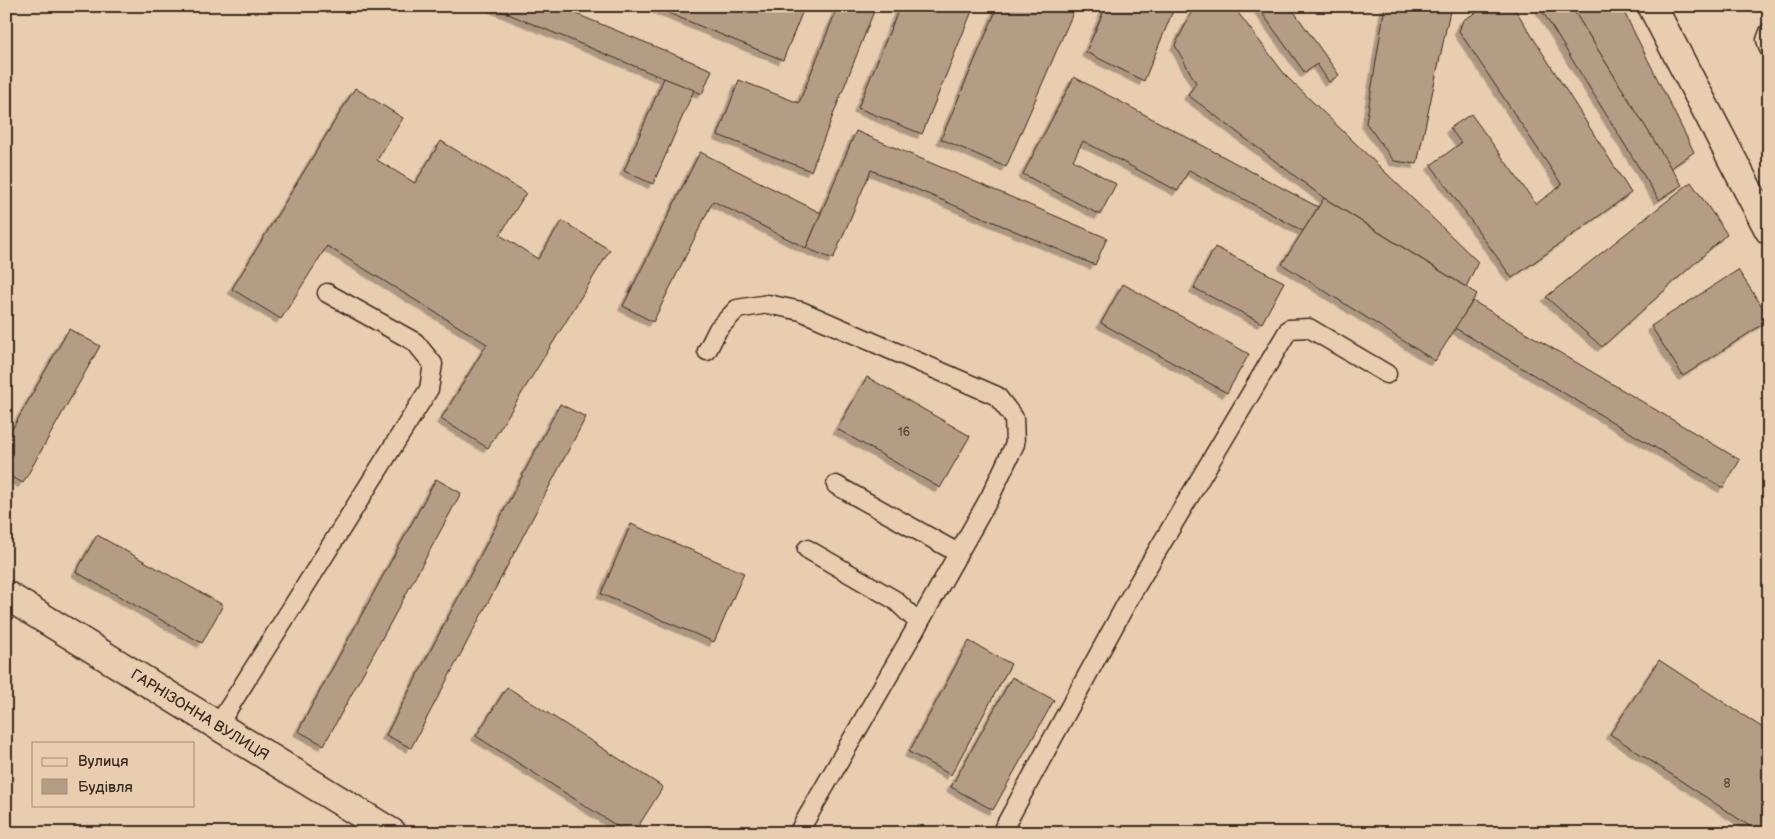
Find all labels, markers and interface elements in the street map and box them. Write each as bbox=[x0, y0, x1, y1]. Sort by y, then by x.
house number: 16 bbox=[898, 425, 910, 440]
street label: ГАРНІЗОННА ВУЛИЦЯ bbox=[127, 665, 273, 765]
legend bbox=[32, 742, 195, 806]
text: Вулиця bbox=[78, 752, 129, 771]
house number: 8 bbox=[1724, 776, 1731, 791]
text: Будівля bbox=[78, 778, 133, 797]

